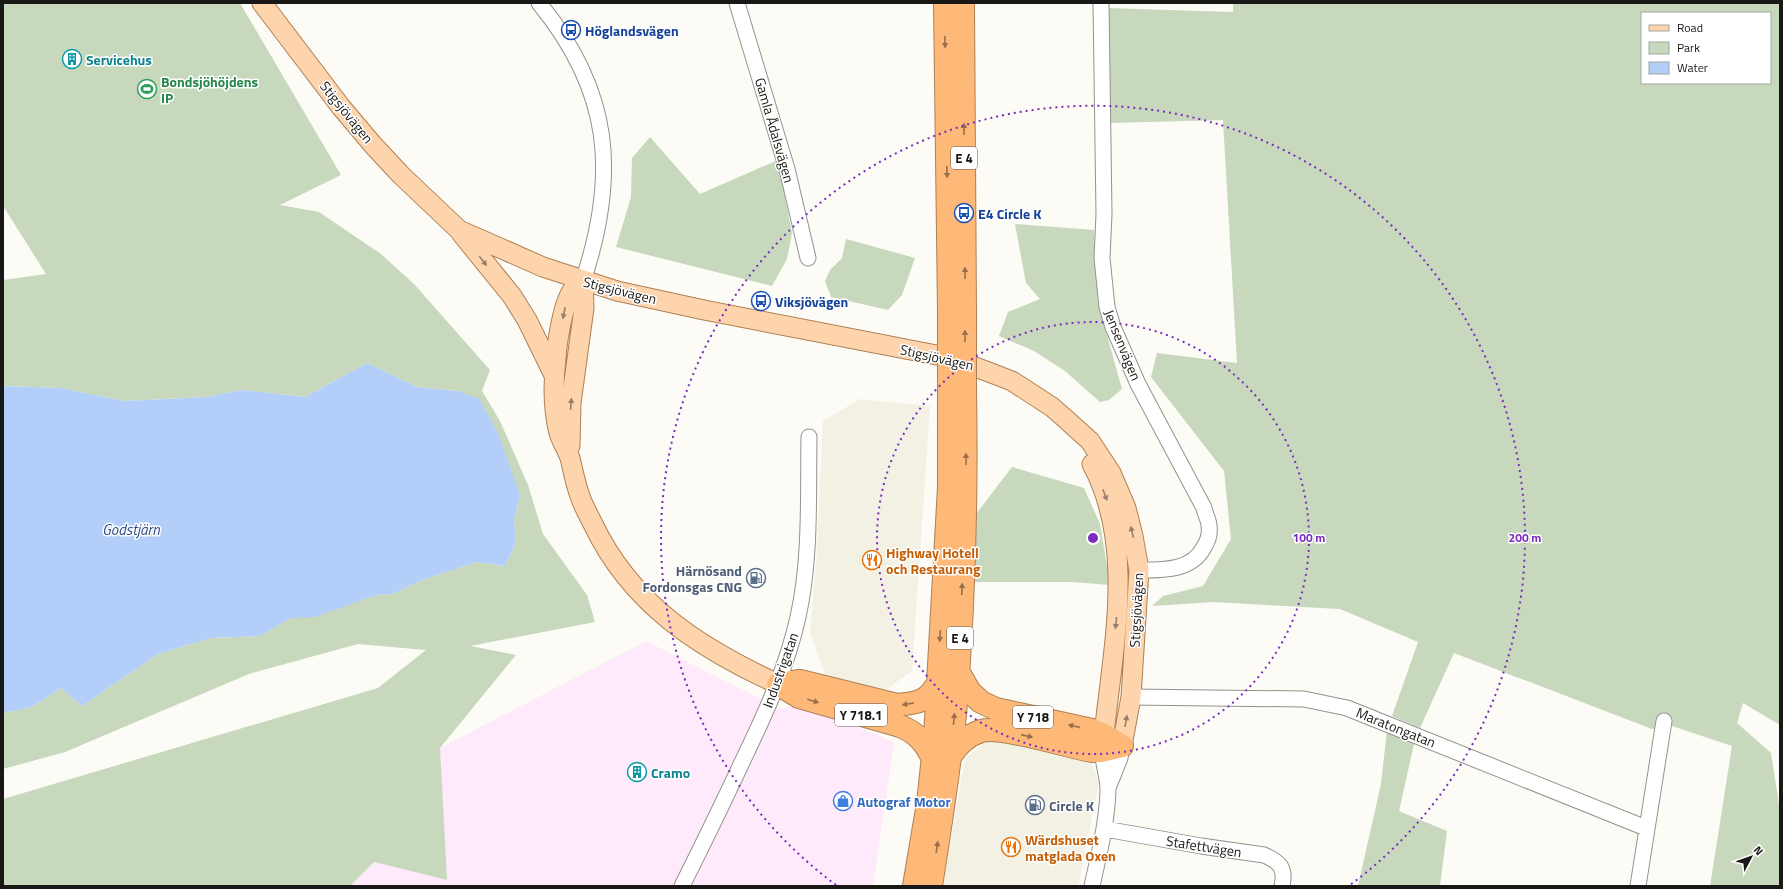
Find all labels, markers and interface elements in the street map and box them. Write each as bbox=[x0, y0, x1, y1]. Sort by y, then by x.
legend bbox=[1641, 12, 1771, 84]
text: Road bbox=[1677, 18, 1703, 37]
bus stop icon: Höglandsvägen bbox=[560, 19, 582, 41]
place label: Höglandsvägen bbox=[585, 20, 679, 41]
one-way arrow bbox=[942, 36, 948, 49]
text: Park bbox=[1677, 38, 1700, 57]
building icon: Servicehus bbox=[61, 48, 83, 70]
place label: Servicehus bbox=[86, 49, 152, 70]
text: Water bbox=[1677, 58, 1708, 77]
place label: Bondsjöhöjdens IP bbox=[161, 71, 258, 108]
street label: Gamla Ådalsvägen bbox=[750, 75, 800, 185]
street label: Stigsjövägen bbox=[315, 76, 379, 148]
sports icon: Bondsjöhöjdens IP bbox=[136, 78, 158, 100]
one-way arrow bbox=[961, 122, 967, 135]
road number: E 4 bbox=[951, 147, 977, 169]
one-way arrow bbox=[944, 166, 950, 179]
bus stop icon: E4 Circle K bbox=[953, 202, 975, 224]
place label: E4 Circle K bbox=[978, 203, 1042, 224]
one-way arrow bbox=[479, 256, 487, 267]
one-way arrow bbox=[962, 266, 968, 279]
street label: Stigsjövägen bbox=[581, 271, 659, 309]
bus stop icon: Viksjövägen bbox=[750, 290, 772, 312]
place label: Viksjövägen bbox=[775, 291, 848, 312]
street label: Jensenvägen bbox=[1099, 306, 1147, 384]
one-way arrow bbox=[561, 307, 567, 319]
one-way arrow bbox=[962, 329, 968, 342]
street label: Stigsjövägen bbox=[898, 338, 976, 376]
one-way arrow bbox=[568, 398, 574, 411]
one-way arrow bbox=[963, 452, 969, 465]
one-way arrow bbox=[1103, 489, 1109, 501]
water label: Godstjärn bbox=[102, 518, 160, 541]
one-way arrow bbox=[1129, 526, 1135, 538]
text: 100 m bbox=[1293, 528, 1325, 547]
text: 200 m bbox=[1509, 528, 1541, 547]
centre of rings bbox=[1086, 531, 1100, 545]
place label: Highway Hotell och Restaurang bbox=[886, 542, 981, 579]
restaurant icon: Highway Hotell och Restaurang bbox=[861, 549, 883, 571]
place label: Härnösand Fordonsgas CNG bbox=[642, 560, 742, 597]
fuel station icon: Härnösand Fordonsgas CNG bbox=[745, 567, 767, 589]
street label: Stigsjövägen bbox=[1124, 572, 1148, 648]
one-way arrow bbox=[958, 583, 965, 595]
one-way arrow bbox=[1113, 617, 1119, 629]
road number: E 4 bbox=[947, 627, 973, 649]
street label: Industrigatan bbox=[757, 629, 803, 711]
one-way arrow bbox=[937, 630, 944, 642]
one-way arrow bbox=[807, 698, 819, 704]
one-way arrow bbox=[902, 701, 914, 707]
street label: Maratongatan bbox=[1353, 702, 1439, 752]
road number: Y 718.1 bbox=[835, 704, 887, 726]
road number: Y 718 bbox=[1013, 706, 1053, 728]
one-way arrow bbox=[951, 712, 957, 725]
one-way arrow bbox=[1124, 715, 1130, 728]
one-way arrow bbox=[1067, 723, 1080, 729]
one-way arrow bbox=[1021, 734, 1033, 740]
building icon: Cramo bbox=[626, 761, 648, 783]
place label: Cramo bbox=[651, 762, 690, 783]
shop icon: Autograf Motor bbox=[832, 790, 854, 812]
place label: Autograf Motor bbox=[857, 791, 951, 812]
fuel station icon: Circle K bbox=[1024, 794, 1046, 816]
place label: Circle K bbox=[1049, 795, 1095, 816]
place label: Wärdshuset matglada Oxen bbox=[1025, 829, 1116, 866]
street label: Stafettvägen bbox=[1165, 830, 1243, 862]
restaurant icon: Wärdshuset matglada Oxen bbox=[1000, 836, 1022, 858]
north arrow bbox=[1731, 837, 1771, 877]
one-way arrow bbox=[934, 841, 940, 854]
text: N bbox=[1750, 842, 1767, 859]

